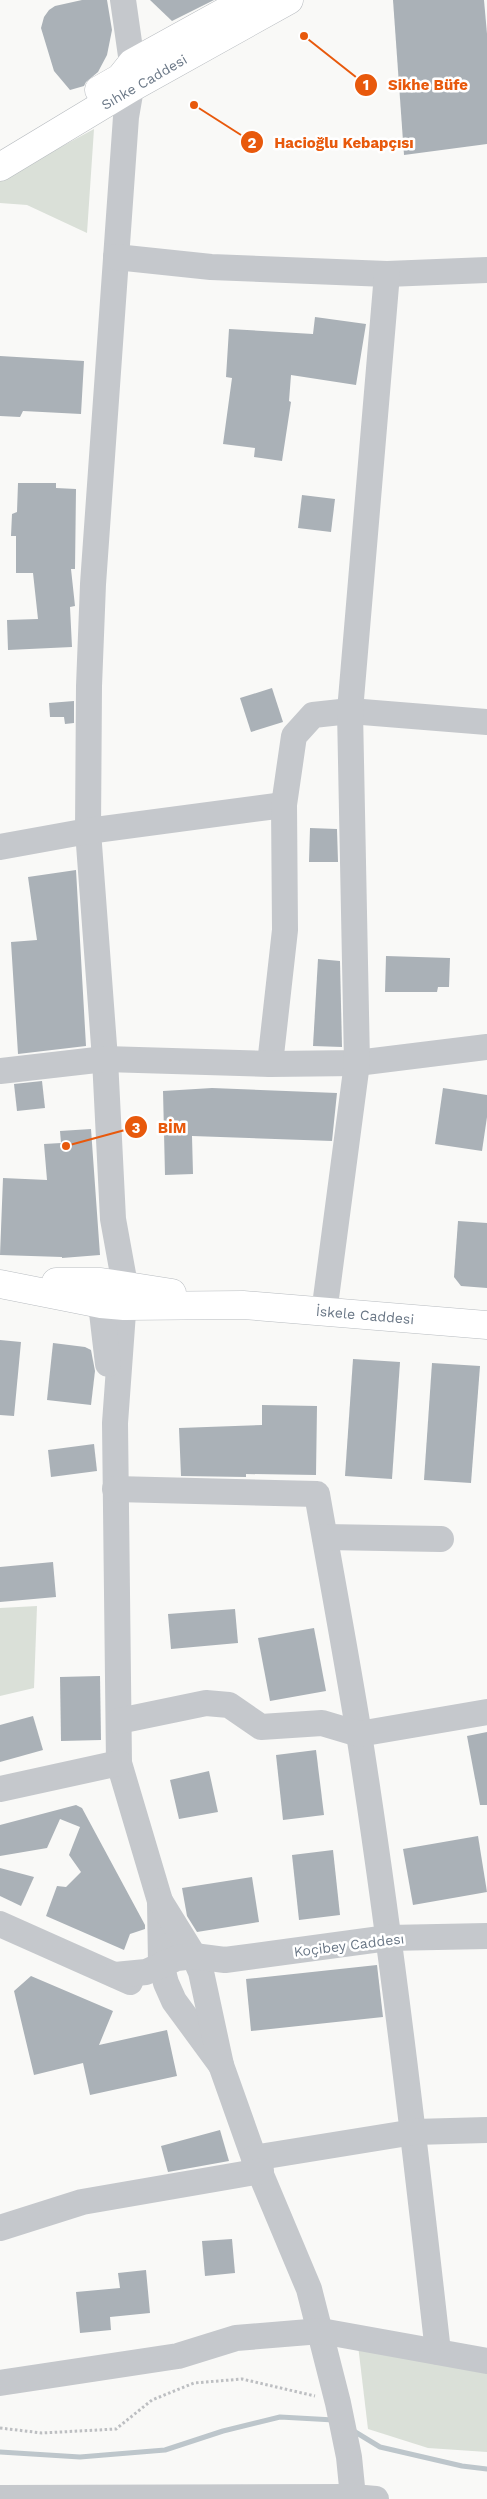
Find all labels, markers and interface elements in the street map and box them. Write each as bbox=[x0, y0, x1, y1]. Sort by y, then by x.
street label: Sıhke Caddesi bbox=[98, 51, 190, 113]
callout: Sikhe Büfe bbox=[353, 70, 478, 100]
text: 1 bbox=[363, 76, 369, 94]
text: Sikhe Büfe bbox=[388, 76, 468, 94]
callout: Hacioğlu Kebapçısı bbox=[240, 127, 424, 157]
text: 2 bbox=[248, 134, 257, 152]
text: Hacioğlu Kebapçısı bbox=[274, 134, 414, 152]
callout: BİM bbox=[123, 1112, 197, 1142]
text: 3 bbox=[132, 1119, 141, 1137]
text: BİM bbox=[158, 1119, 186, 1137]
street label: İskele Caddesi bbox=[315, 1303, 415, 1327]
street label: Koçibey Caddesı bbox=[293, 1930, 405, 1960]

